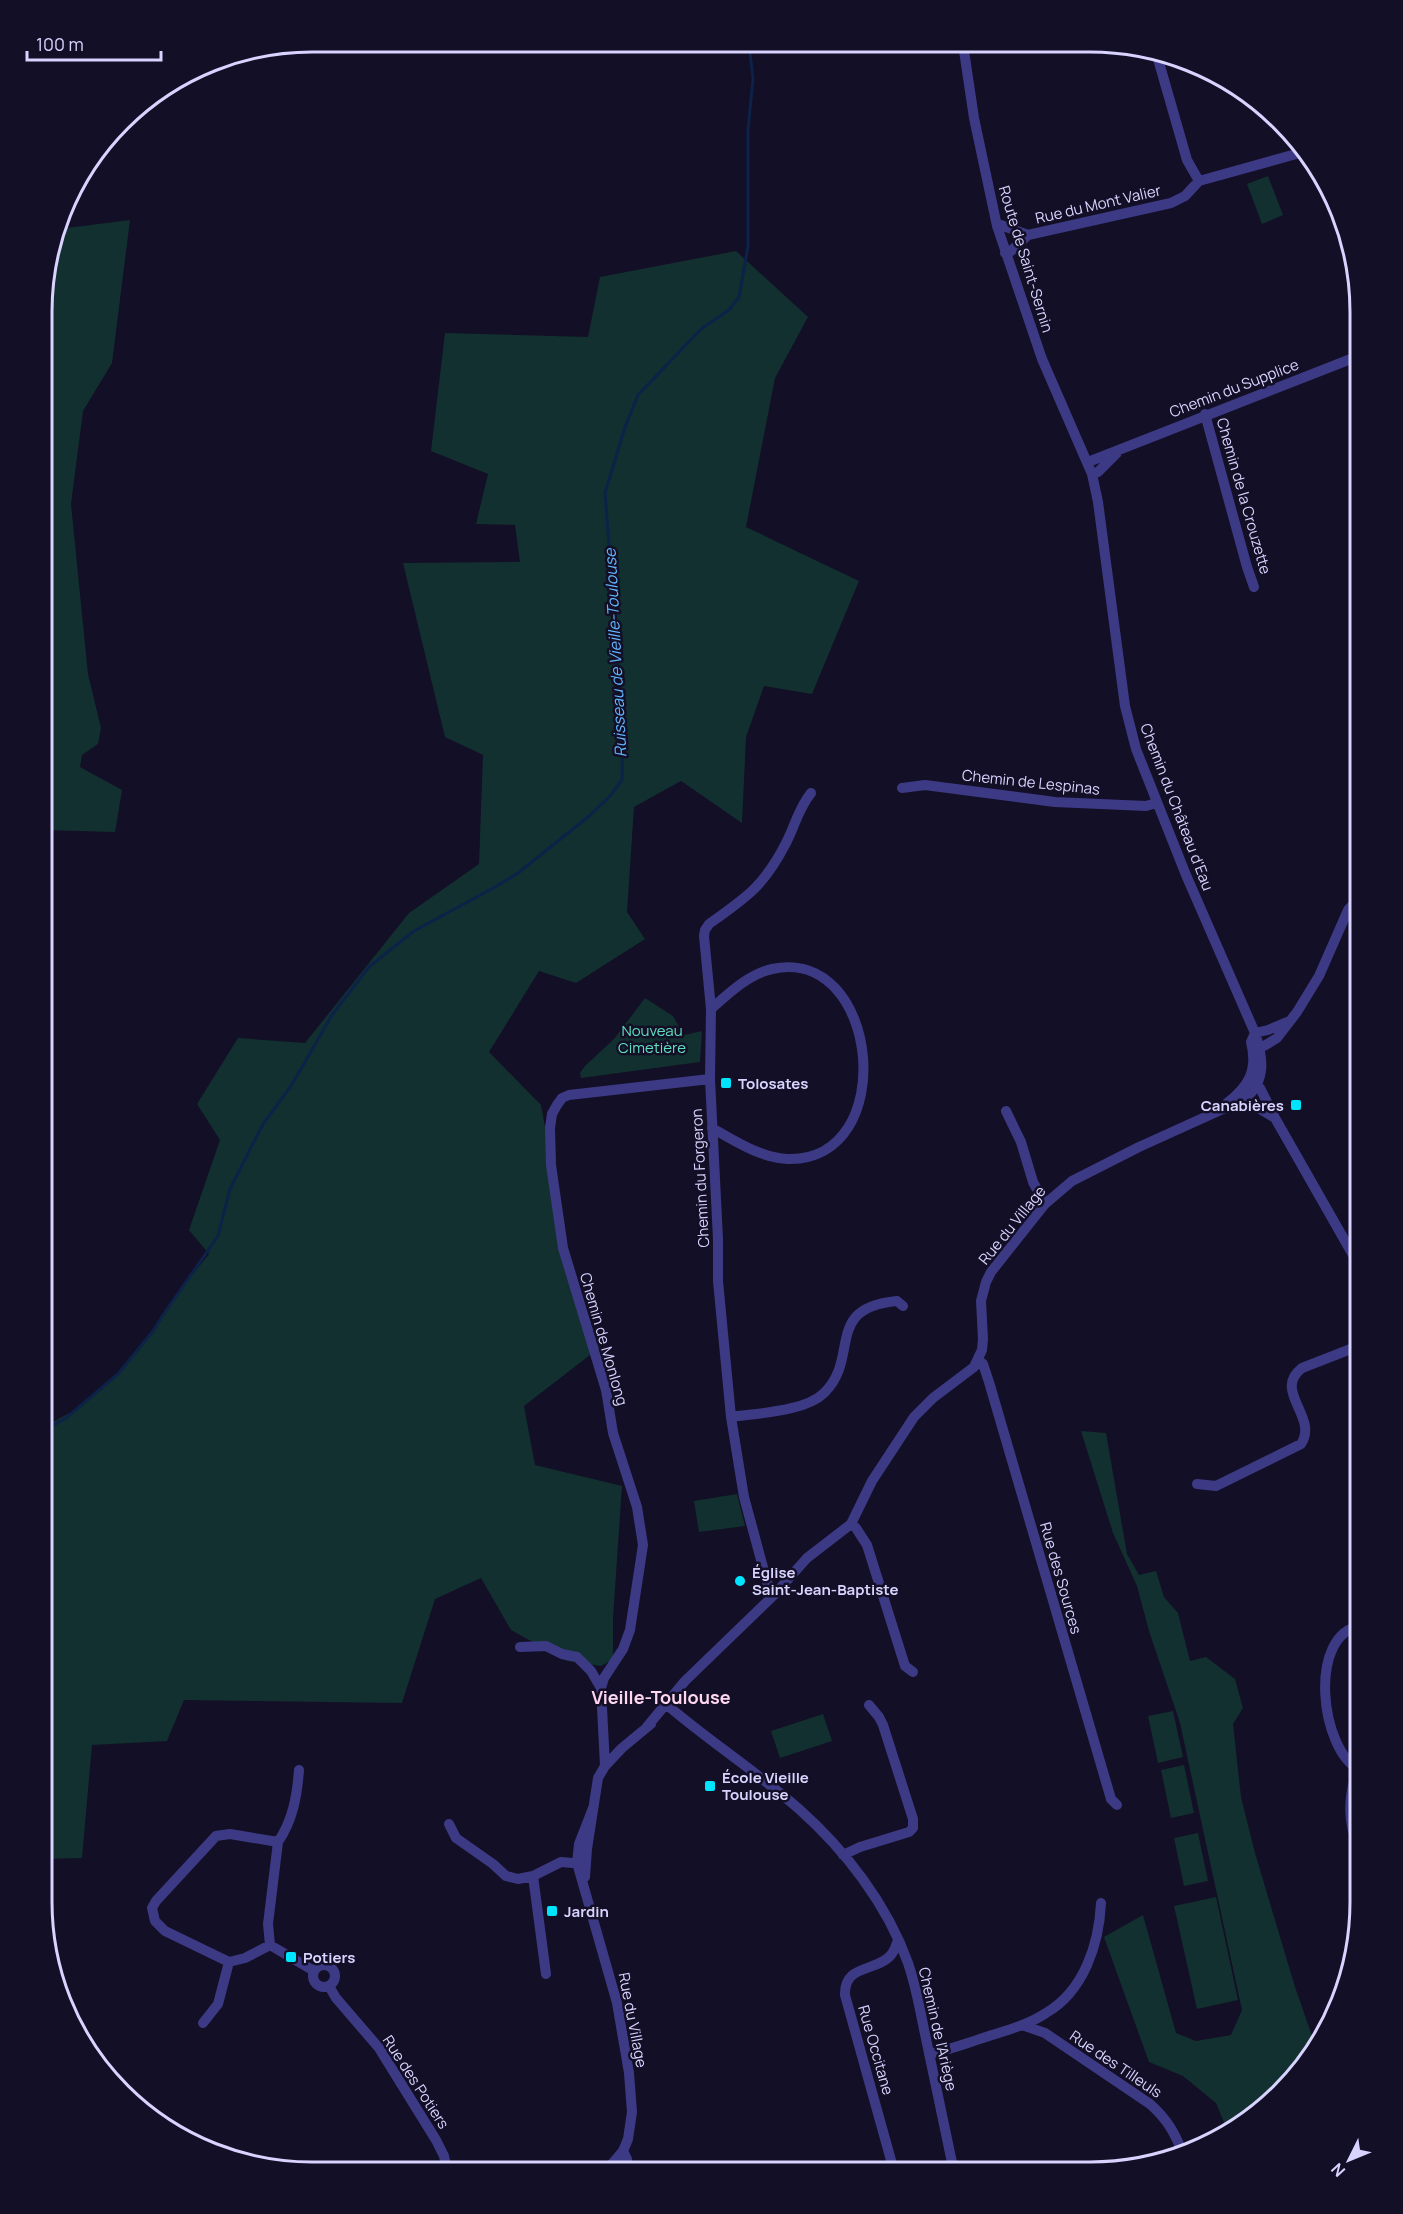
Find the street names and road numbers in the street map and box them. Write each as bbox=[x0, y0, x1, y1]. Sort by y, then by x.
street label: Rue du Mont Valier bbox=[1033, 179, 1163, 229]
street label: Route de Saint-Sernin bbox=[994, 183, 1058, 335]
street label: Chemin du Supplice bbox=[1166, 354, 1302, 422]
street label: Chemin de la Crouzette bbox=[1212, 415, 1276, 577]
street label: Chemin du Château d'Eau bbox=[1135, 720, 1219, 894]
street label: Chemin de Lespinas bbox=[961, 764, 1101, 800]
street label: Chemin du Forgeron bbox=[686, 1108, 714, 1248]
street label: Rue du Village bbox=[974, 1181, 1051, 1269]
street label: Chemin de Monlong bbox=[575, 1270, 633, 1408]
street label: Rue des Sources bbox=[1035, 1520, 1087, 1637]
street label: Chemin de l'Ariège bbox=[914, 1965, 962, 2093]
street label: Rue du Village bbox=[614, 1971, 653, 2069]
street label: Rue Occitane bbox=[853, 2003, 899, 2098]
street label: Rue des Tilleuls bbox=[1066, 2025, 1166, 2103]
street label: Rue des Potiers bbox=[378, 2031, 454, 2133]

